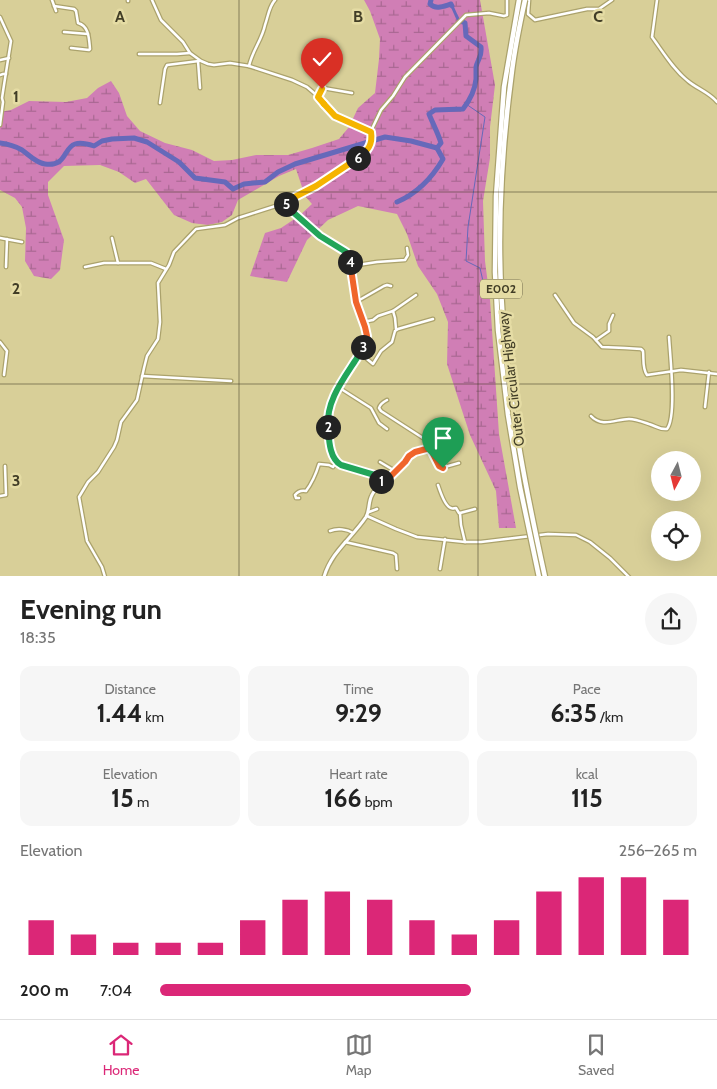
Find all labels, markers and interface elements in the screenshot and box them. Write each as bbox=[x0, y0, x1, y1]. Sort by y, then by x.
text: A bbox=[115, 7, 125, 26]
text: B bbox=[353, 7, 363, 26]
text: C bbox=[593, 7, 603, 26]
pin bbox=[301, 38, 343, 89]
icon: check bbox=[308, 45, 336, 73]
text: 1 bbox=[13, 87, 19, 106]
pin: 6 bbox=[346, 146, 370, 170]
text: 6 bbox=[355, 149, 362, 167]
pin: 5 bbox=[274, 192, 298, 216]
text: 5 bbox=[283, 195, 290, 213]
pin: 4 bbox=[338, 250, 362, 274]
text: 4 bbox=[346, 253, 355, 271]
text: 2 bbox=[12, 279, 20, 298]
road number: E002 bbox=[480, 280, 522, 298]
street label: Outer Circular Highway bbox=[494, 311, 528, 447]
pin: 3 bbox=[350, 334, 376, 360]
text: 3 bbox=[360, 338, 367, 356]
pin: 2 bbox=[316, 414, 340, 440]
pin bbox=[422, 417, 464, 468]
text: 2 bbox=[325, 418, 332, 436]
icon: arrive bbox=[429, 424, 457, 452]
north arrow bbox=[651, 451, 701, 501]
map controls bbox=[651, 451, 701, 561]
pin: 1 bbox=[368, 468, 394, 494]
text: 3 bbox=[12, 471, 20, 490]
text: 1 bbox=[379, 472, 384, 490]
button: locate bbox=[651, 511, 701, 561]
text: Evening run bbox=[20, 592, 162, 626]
button: share bbox=[645, 593, 697, 645]
text: 18:35 bbox=[20, 628, 56, 647]
text: Distance bbox=[104, 680, 156, 698]
text: Time bbox=[344, 680, 373, 698]
text: Pace bbox=[573, 680, 601, 698]
text: 1.44 bbox=[96, 698, 142, 728]
text: 9:29 bbox=[335, 698, 382, 728]
text: 6:35 bbox=[550, 698, 597, 728]
text: km bbox=[142, 708, 164, 726]
text: /km bbox=[597, 708, 623, 726]
text: Elevation bbox=[103, 765, 158, 783]
text: Heart rate bbox=[329, 765, 388, 783]
text: kcal bbox=[576, 765, 598, 783]
text: 15 bbox=[111, 783, 134, 813]
text: 166 bbox=[324, 783, 362, 813]
text: 115 bbox=[571, 783, 603, 813]
text: m bbox=[134, 793, 149, 811]
text: bpm bbox=[362, 793, 393, 811]
text: Elevation bbox=[20, 841, 83, 860]
text: 256–265 m bbox=[619, 841, 697, 860]
text: 200 m bbox=[20, 981, 69, 1000]
text: 7:04 bbox=[100, 981, 132, 1000]
tab: Home bbox=[103, 1031, 139, 1079]
tab: Map bbox=[345, 1031, 373, 1079]
tab: Saved bbox=[578, 1031, 614, 1079]

